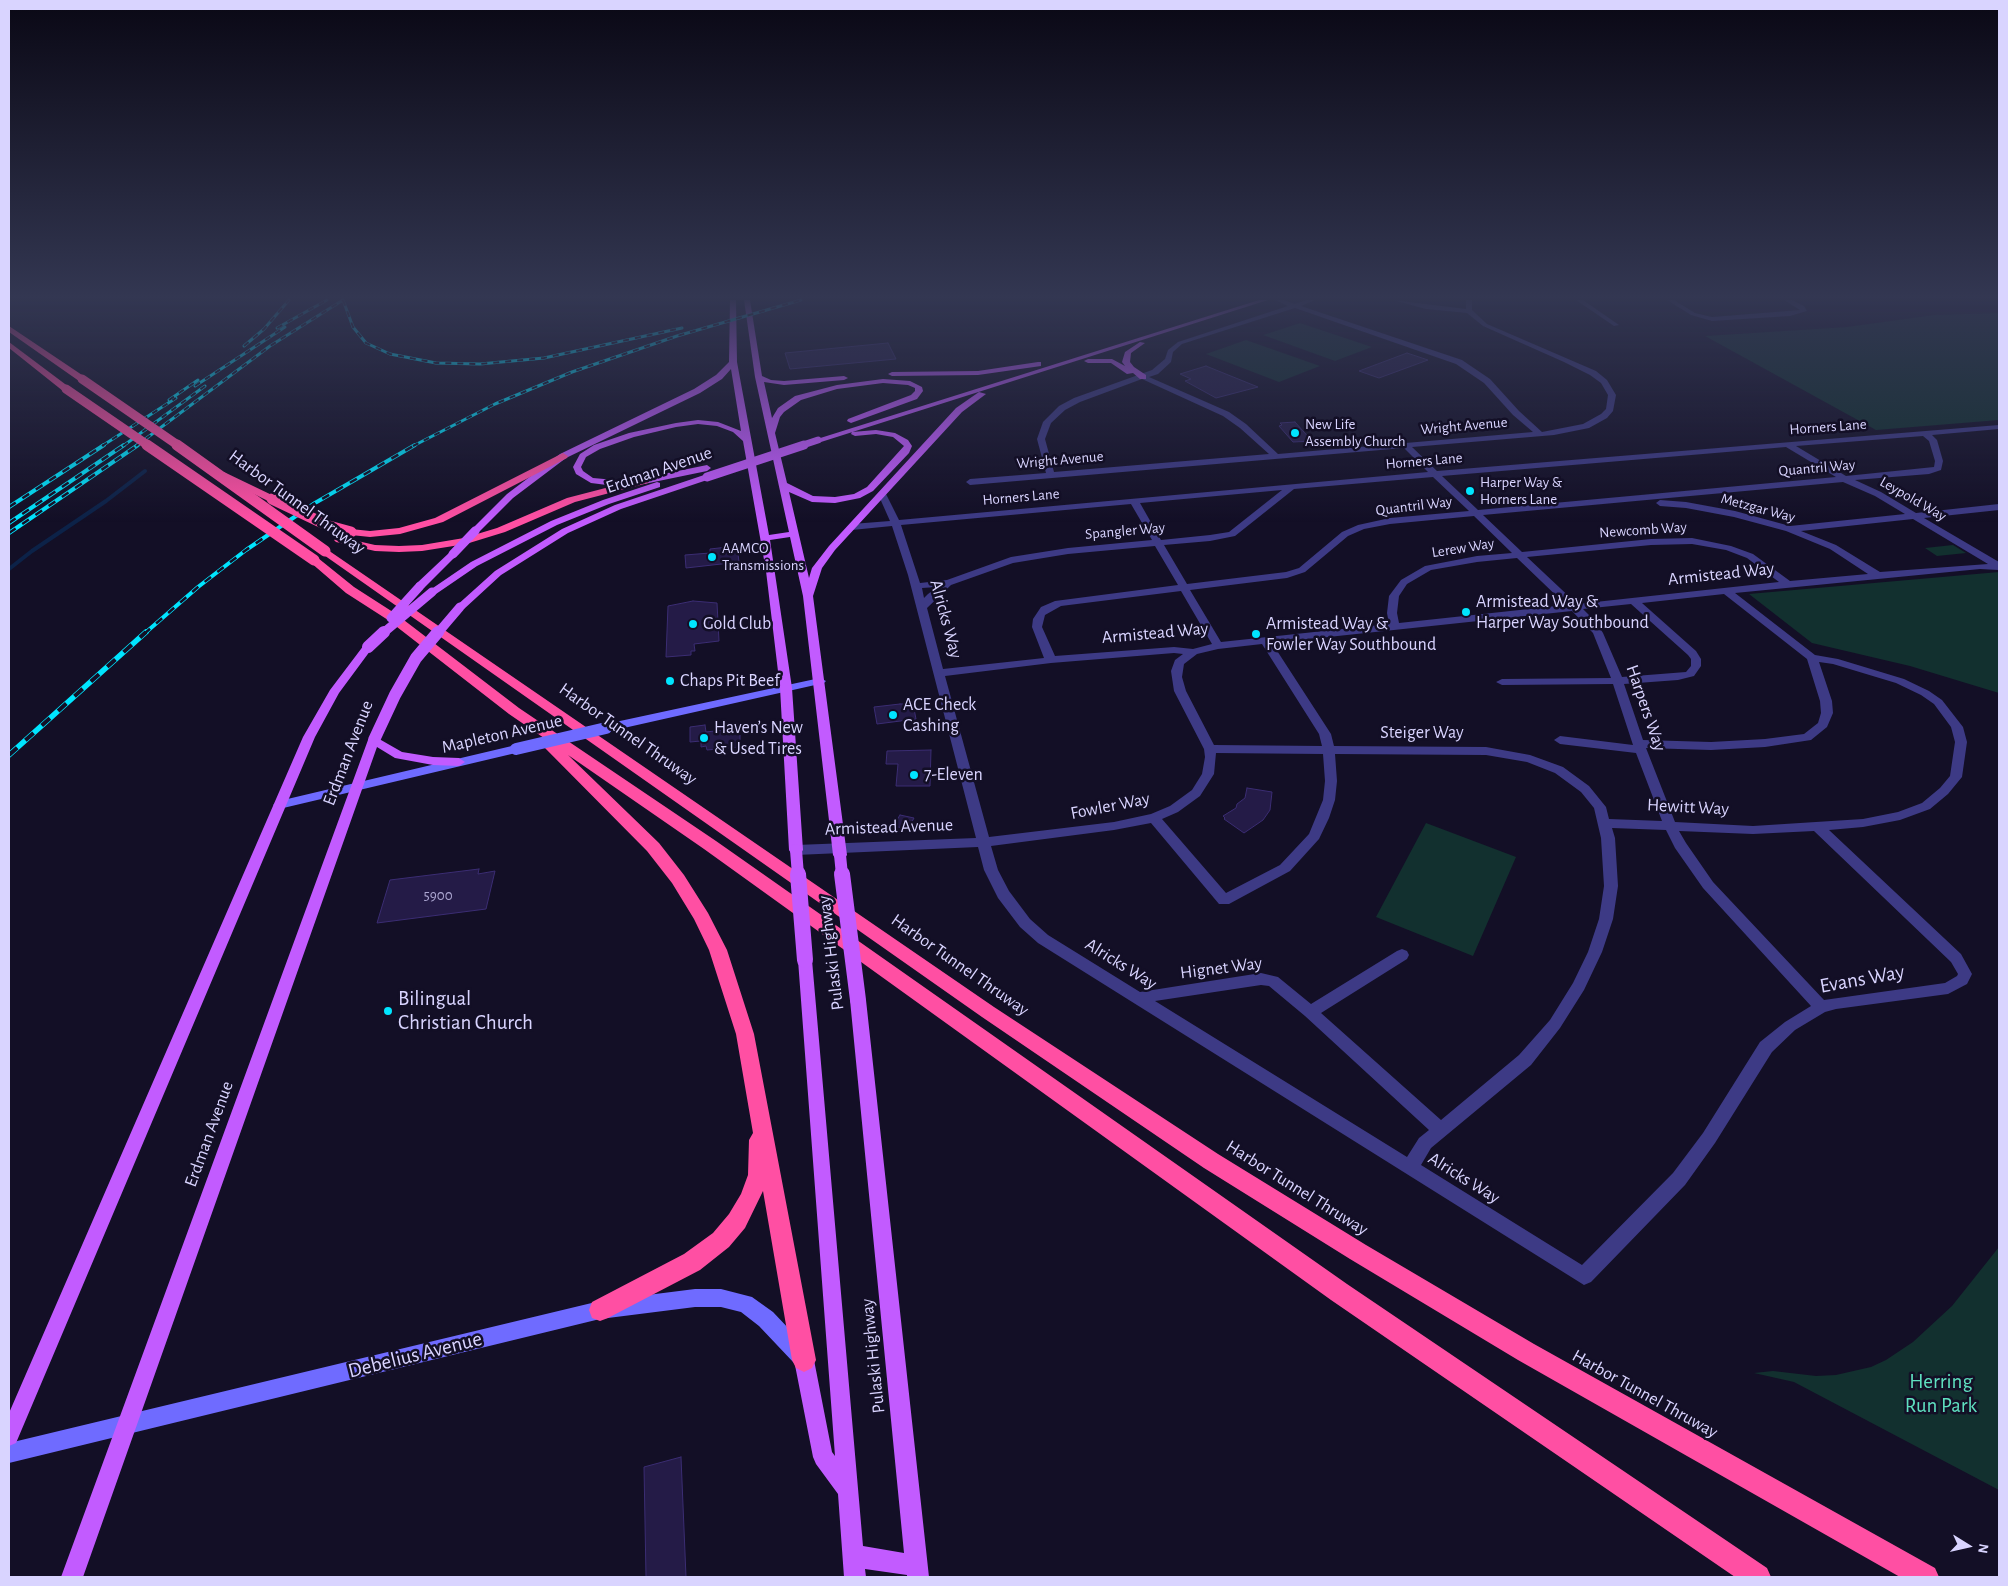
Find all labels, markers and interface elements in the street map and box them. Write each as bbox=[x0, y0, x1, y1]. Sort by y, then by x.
street label: Wright Avenue bbox=[1420, 413, 1508, 439]
place label: New Life Assembly Church bbox=[1305, 415, 1405, 450]
street label: Horners Lane bbox=[1789, 415, 1867, 439]
marker: New Life Assembly Church bbox=[1289, 427, 1301, 439]
street label: Erdman Avenue bbox=[603, 442, 715, 498]
street label: Harbor Tunnel Thruway bbox=[225, 445, 369, 559]
street label: Wright Avenue bbox=[1016, 447, 1104, 473]
street label: Horners Lane bbox=[1385, 449, 1463, 473]
street label: Quantril Way bbox=[1778, 456, 1856, 480]
place label: Harper Way & Horners Lane bbox=[1480, 473, 1562, 508]
street label: Leypold Way bbox=[1876, 473, 1950, 525]
street label: Horners Lane bbox=[982, 485, 1060, 509]
marker: Harper Way & Horners Lane bbox=[1464, 485, 1476, 497]
street label: Metzgar Way bbox=[1719, 489, 1797, 527]
street label: Quantril Way bbox=[1375, 492, 1453, 520]
street label: Newcomb Way bbox=[1599, 518, 1687, 542]
street label: Spangler Way bbox=[1084, 519, 1166, 543]
street label: Lerew Way bbox=[1430, 534, 1496, 562]
place label: AAMCO Transmissions bbox=[722, 539, 804, 574]
marker: AAMCO Transmissions bbox=[706, 551, 718, 563]
street label: Armistead Way bbox=[1667, 558, 1775, 590]
street label: Alricks Way bbox=[925, 577, 967, 661]
place label: Armistead Way & Harper Way Southbound bbox=[1476, 591, 1649, 634]
marker: Armistead Way & Harper Way Southbound bbox=[1460, 606, 1472, 618]
place label: Gold Club bbox=[703, 613, 771, 635]
place label: Armistead Way & Fowler Way Southbound bbox=[1266, 613, 1436, 656]
marker: Gold Club bbox=[687, 618, 699, 630]
street label: Armistead Way bbox=[1101, 618, 1209, 648]
marker: Armistead Way & Fowler Way Southbound bbox=[1250, 628, 1262, 640]
street label: Harpers Way bbox=[1621, 662, 1671, 754]
place label: Chaps Pit Beef bbox=[680, 670, 780, 692]
marker: Chaps Pit Beef bbox=[664, 675, 676, 687]
street label: Harbor Tunnel Thruway bbox=[555, 678, 701, 790]
place label: ACE Check Cashing bbox=[903, 694, 976, 736]
street label: Erdman Avenue bbox=[318, 697, 378, 809]
marker: ACE Check Cashing bbox=[887, 709, 899, 721]
street label: Mapleton Avenue bbox=[440, 710, 564, 758]
place label: Haven’s New & Used Tires bbox=[714, 717, 803, 760]
street label: Steiger Way bbox=[1380, 722, 1464, 744]
marker: Haven’s New & Used Tires bbox=[698, 732, 710, 744]
place label: 7-Eleven bbox=[924, 764, 983, 786]
marker: 7-Eleven bbox=[908, 769, 920, 781]
street label: Fowler Way bbox=[1069, 788, 1151, 824]
street label: Hewitt Way bbox=[1646, 794, 1730, 820]
street label: Armistead Avenue bbox=[825, 814, 953, 840]
house number: 5900 bbox=[423, 886, 453, 904]
street label: Pulaski Highway bbox=[813, 894, 849, 1012]
street label: Harbor Tunnel Thruway bbox=[887, 909, 1033, 1021]
street label: Alricks Way bbox=[1081, 933, 1161, 995]
street label: Hignet Way bbox=[1179, 952, 1263, 984]
street label: Evans Way bbox=[1818, 959, 1906, 999]
place label: Bilingual Christian Church bbox=[398, 986, 533, 1036]
marker: Bilingual Christian Church bbox=[382, 1005, 394, 1017]
street label: Erdman Avenue bbox=[180, 1078, 238, 1190]
street label: Harbor Tunnel Thruway bbox=[1222, 1136, 1372, 1240]
street label: Alricks Way bbox=[1424, 1147, 1504, 1209]
street label: Pulaski Highway bbox=[856, 1298, 890, 1414]
street label: Debelius Avenue bbox=[345, 1326, 485, 1384]
street label: Harbor Tunnel Thruway bbox=[1568, 1345, 1722, 1443]
park label: Herring Run Park bbox=[1905, 1369, 1977, 1419]
north arrow bbox=[1943, 1521, 1993, 1571]
text: N bbox=[1975, 1543, 1991, 1555]

